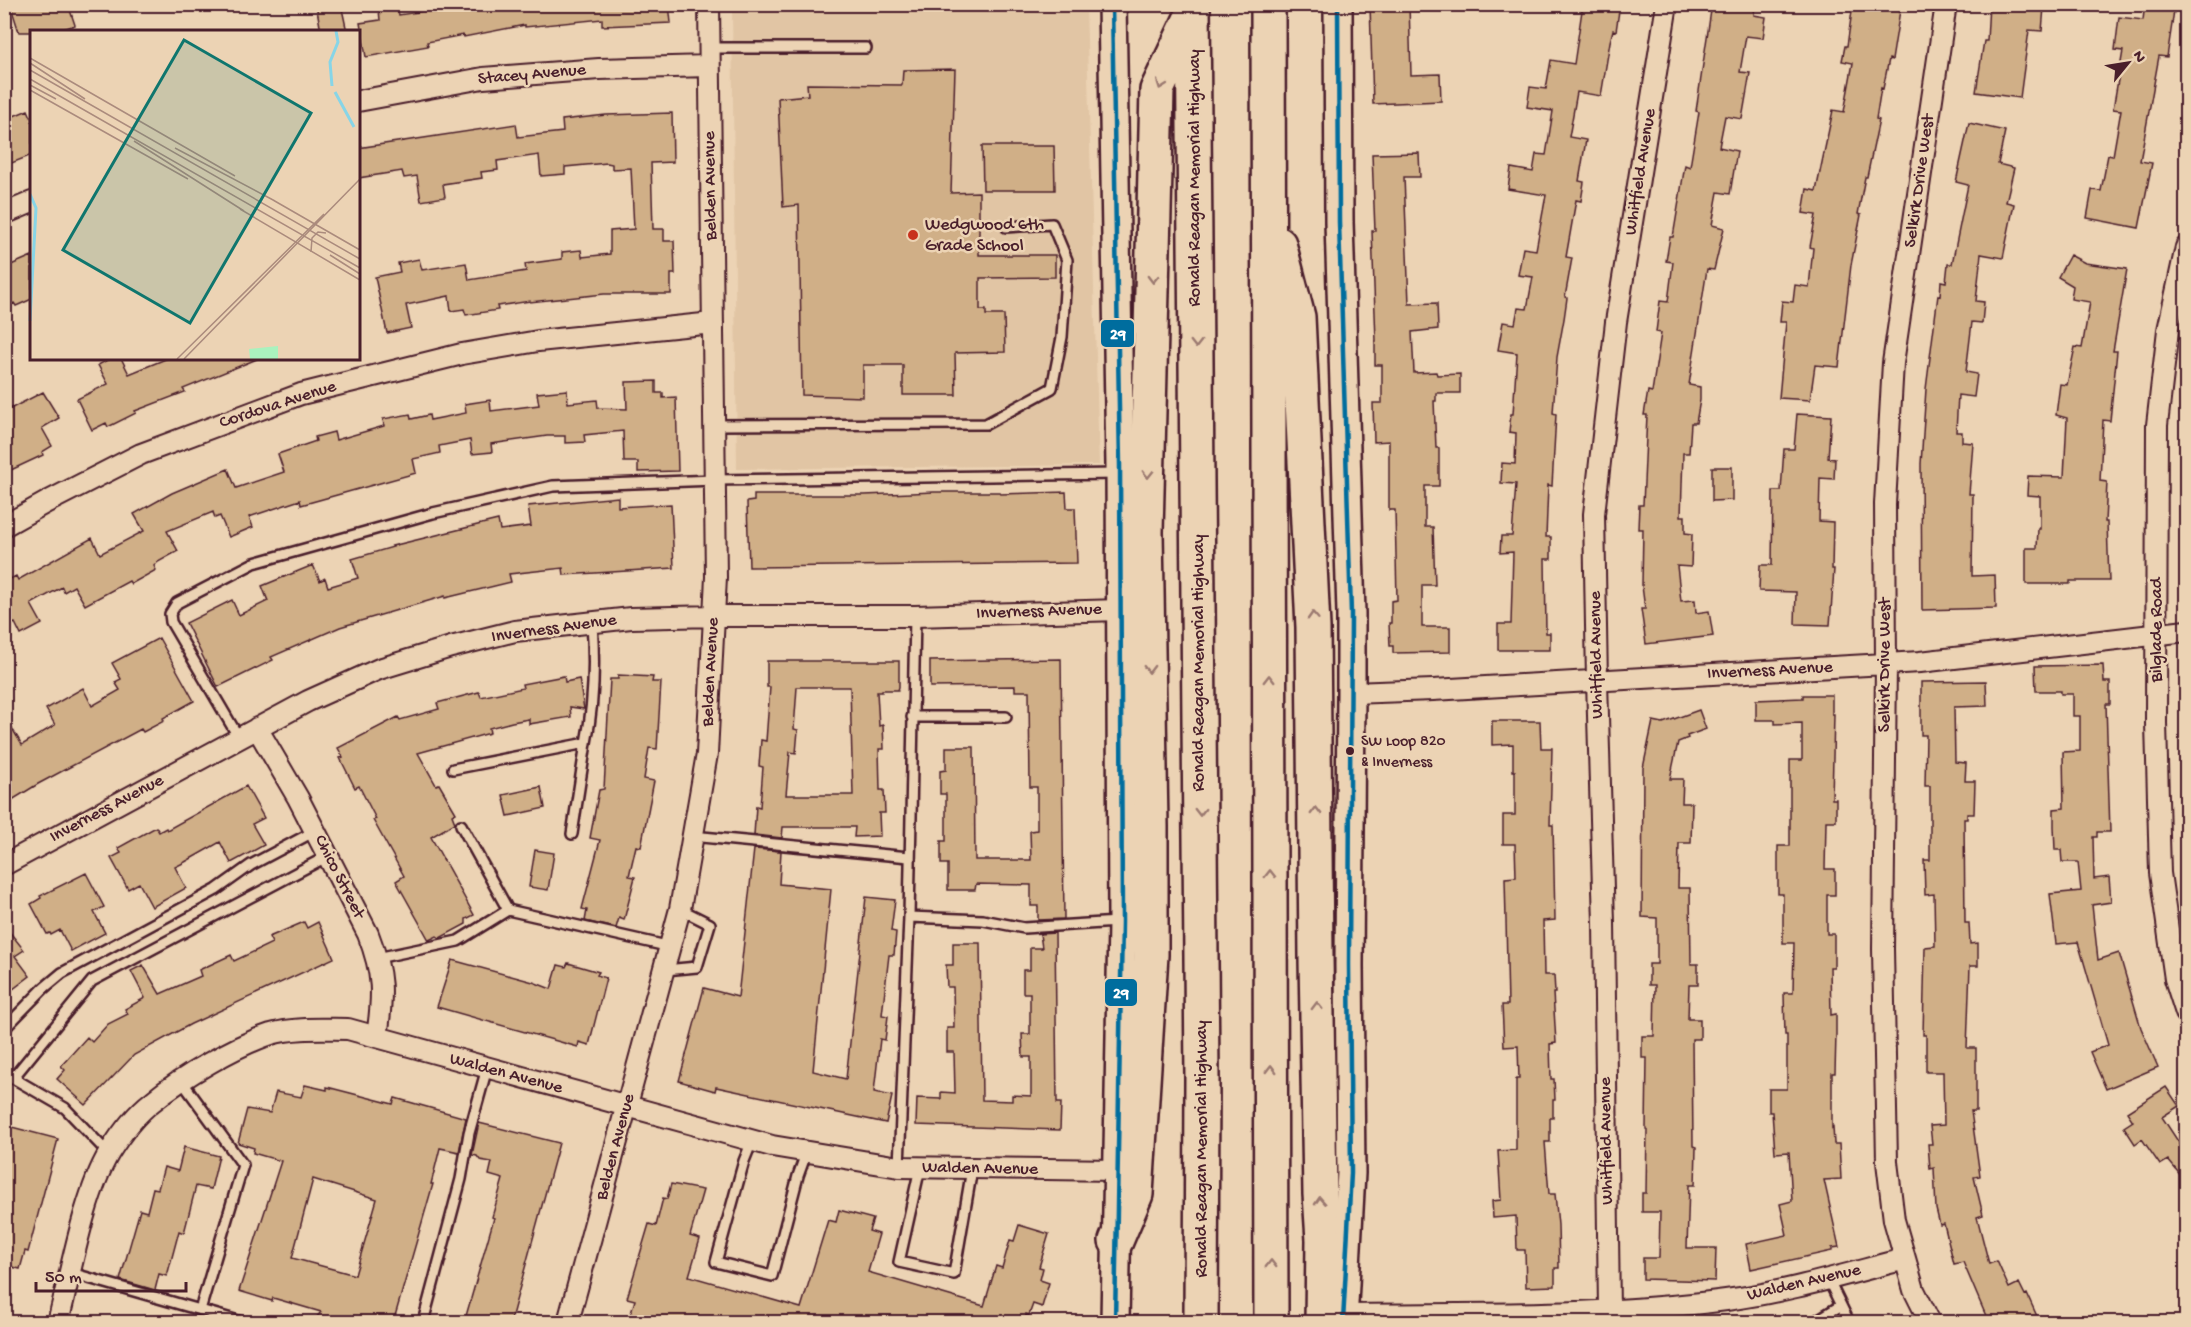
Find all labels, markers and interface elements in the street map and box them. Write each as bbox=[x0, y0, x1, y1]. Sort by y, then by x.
inset map bbox=[30, 30, 360, 360]
north arrow bbox=[2098, 33, 2158, 93]
text: N bbox=[2127, 48, 2149, 67]
street label: Ronald Reagan Memorial Highway bbox=[1185, 49, 1206, 307]
street label: Stacey Avenue bbox=[477, 60, 588, 90]
one-way arrow bbox=[1155, 79, 1168, 89]
street label: Whitfield Avenue bbox=[1621, 107, 1661, 237]
street label: Selkirk Drive West bbox=[1900, 111, 1940, 249]
street label: Belden Avenue bbox=[700, 131, 722, 242]
place label: Wedgwood 6th Grade School bbox=[925, 215, 1044, 257]
marker: Wedgwood 6th Grade School bbox=[906, 228, 920, 242]
one-way arrow bbox=[1146, 274, 1159, 283]
line badge: 29 bbox=[1100, 319, 1135, 348]
text: 29 bbox=[1110, 327, 1126, 346]
one-way arrow bbox=[1190, 340, 1202, 349]
street label: Cordova Avenue bbox=[217, 376, 340, 434]
one-way arrow bbox=[1142, 469, 1154, 478]
street label: Ronald Reagan Memorial Highway bbox=[1189, 534, 1210, 792]
street label: Bilglade Road bbox=[2147, 576, 2168, 683]
street label: Whitfield Avenue bbox=[1585, 590, 1609, 719]
street label: Selkirk Drive West bbox=[1875, 596, 1896, 732]
street label: Inverness Avenue bbox=[976, 599, 1103, 625]
street label: Inverness Avenue bbox=[490, 610, 619, 648]
one-way arrow bbox=[1306, 612, 1319, 621]
street label: Belden Avenue bbox=[698, 616, 724, 728]
street label: Inverness Avenue bbox=[1707, 657, 1834, 685]
one-way arrow bbox=[1143, 664, 1155, 673]
one-way arrow bbox=[1263, 675, 1275, 684]
place label: SW Loop 820 & Inverness bbox=[1361, 733, 1446, 773]
marker: SW Loop 820 & Inverness bbox=[1344, 745, 1356, 757]
street label: Inverness Avenue bbox=[46, 770, 168, 848]
one-way arrow bbox=[1194, 807, 1206, 816]
one-way arrow bbox=[1309, 807, 1322, 816]
street label: Chico Street bbox=[309, 832, 370, 924]
one-way arrow bbox=[1264, 870, 1276, 879]
line badge: 29 bbox=[1104, 978, 1138, 1007]
text: 29 bbox=[1113, 986, 1129, 1005]
one-way arrow bbox=[1311, 1002, 1323, 1011]
street label: Ronald Reagan Memorial Highway bbox=[1192, 1020, 1213, 1278]
street label: Walden Avenue bbox=[447, 1049, 565, 1099]
one-way arrow bbox=[1265, 1065, 1277, 1074]
street label: Whitfield Avenue bbox=[1595, 1076, 1619, 1205]
street label: Belden Avenue bbox=[591, 1091, 640, 1203]
street label: Walden Avenue bbox=[922, 1157, 1039, 1181]
one-way arrow bbox=[1314, 1197, 1327, 1206]
scale bar bbox=[36, 1255, 186, 1293]
one-way arrow bbox=[1265, 1260, 1277, 1269]
street label: Walden Avenue bbox=[1745, 1260, 1864, 1306]
text: 50 m bbox=[45, 1268, 82, 1289]

